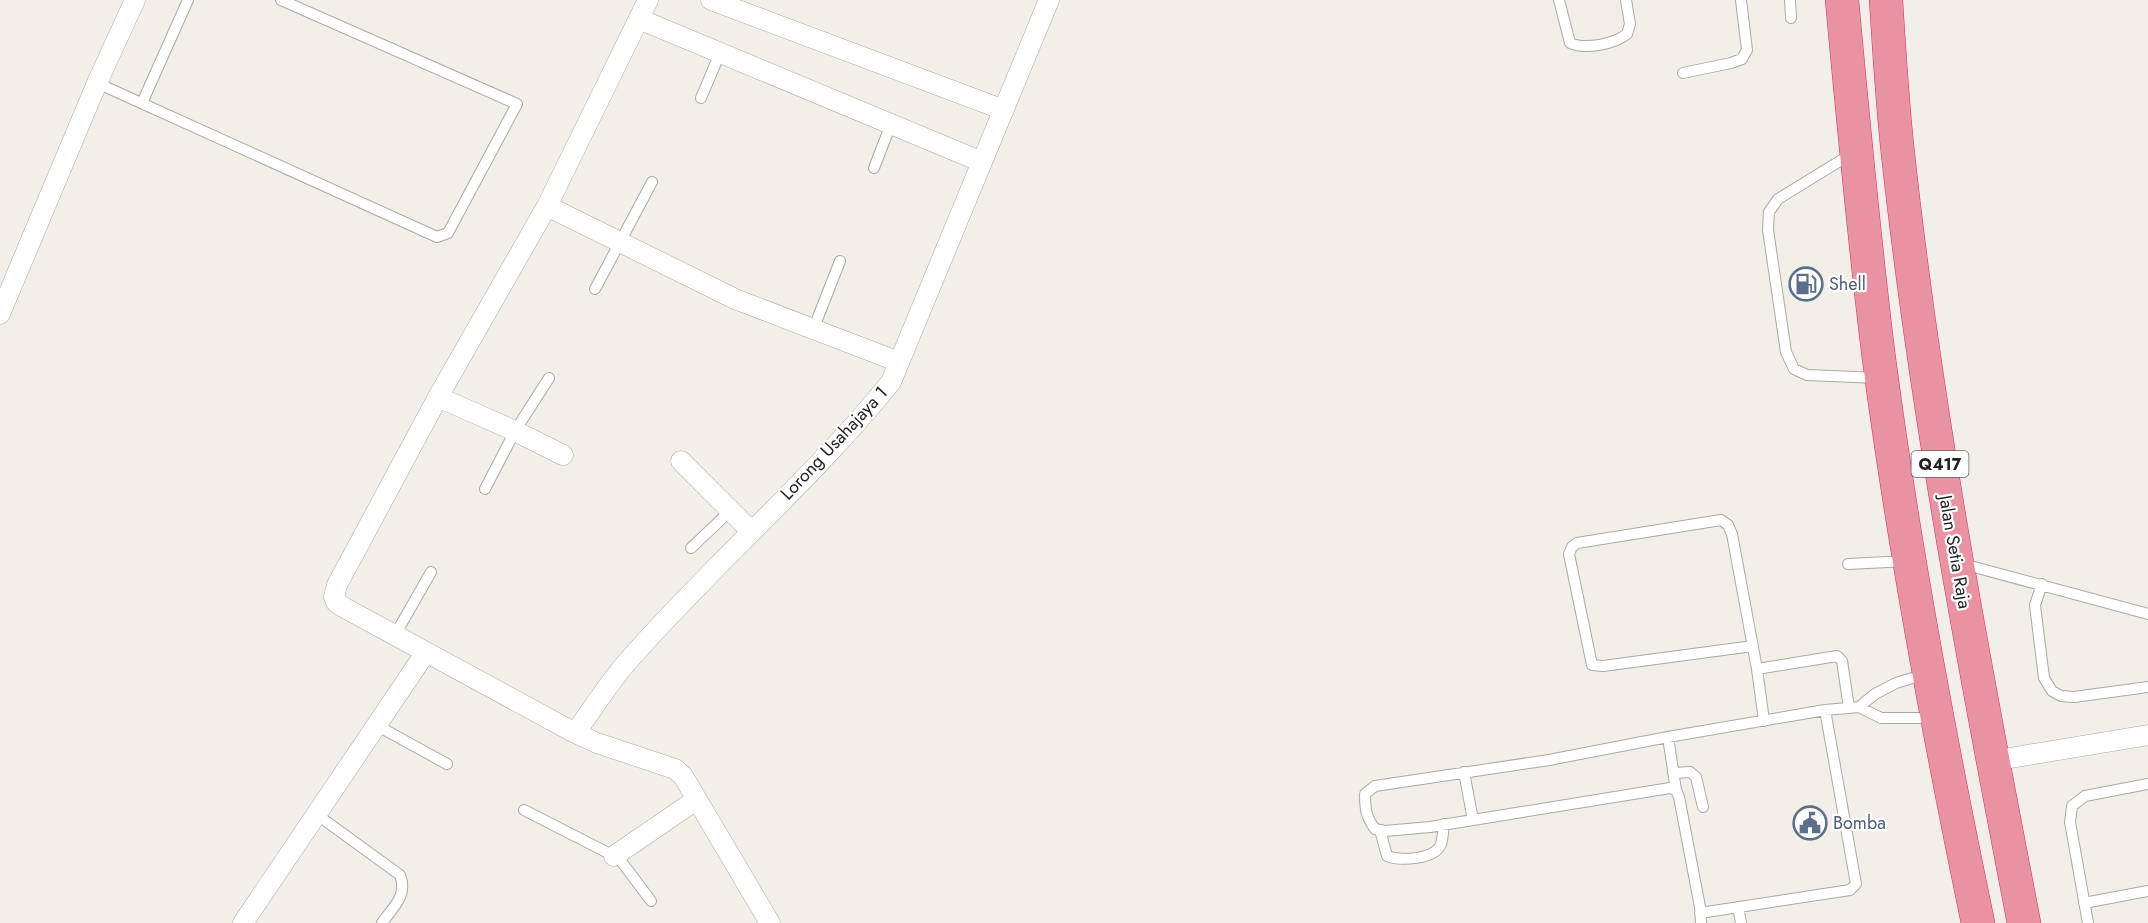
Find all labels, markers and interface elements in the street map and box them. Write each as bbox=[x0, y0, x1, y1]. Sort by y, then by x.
fuel station icon: Shell bbox=[1788, 266, 1824, 302]
place label: Shell bbox=[1829, 271, 1866, 297]
street label: Lorong Usahajaya 1 bbox=[774, 380, 894, 506]
road number: Q417 bbox=[1912, 451, 1968, 477]
street label: Jalan Setia Raja bbox=[1932, 491, 1978, 611]
public building icon: Bomba bbox=[1792, 805, 1828, 841]
place label: Bomba bbox=[1833, 810, 1886, 836]

